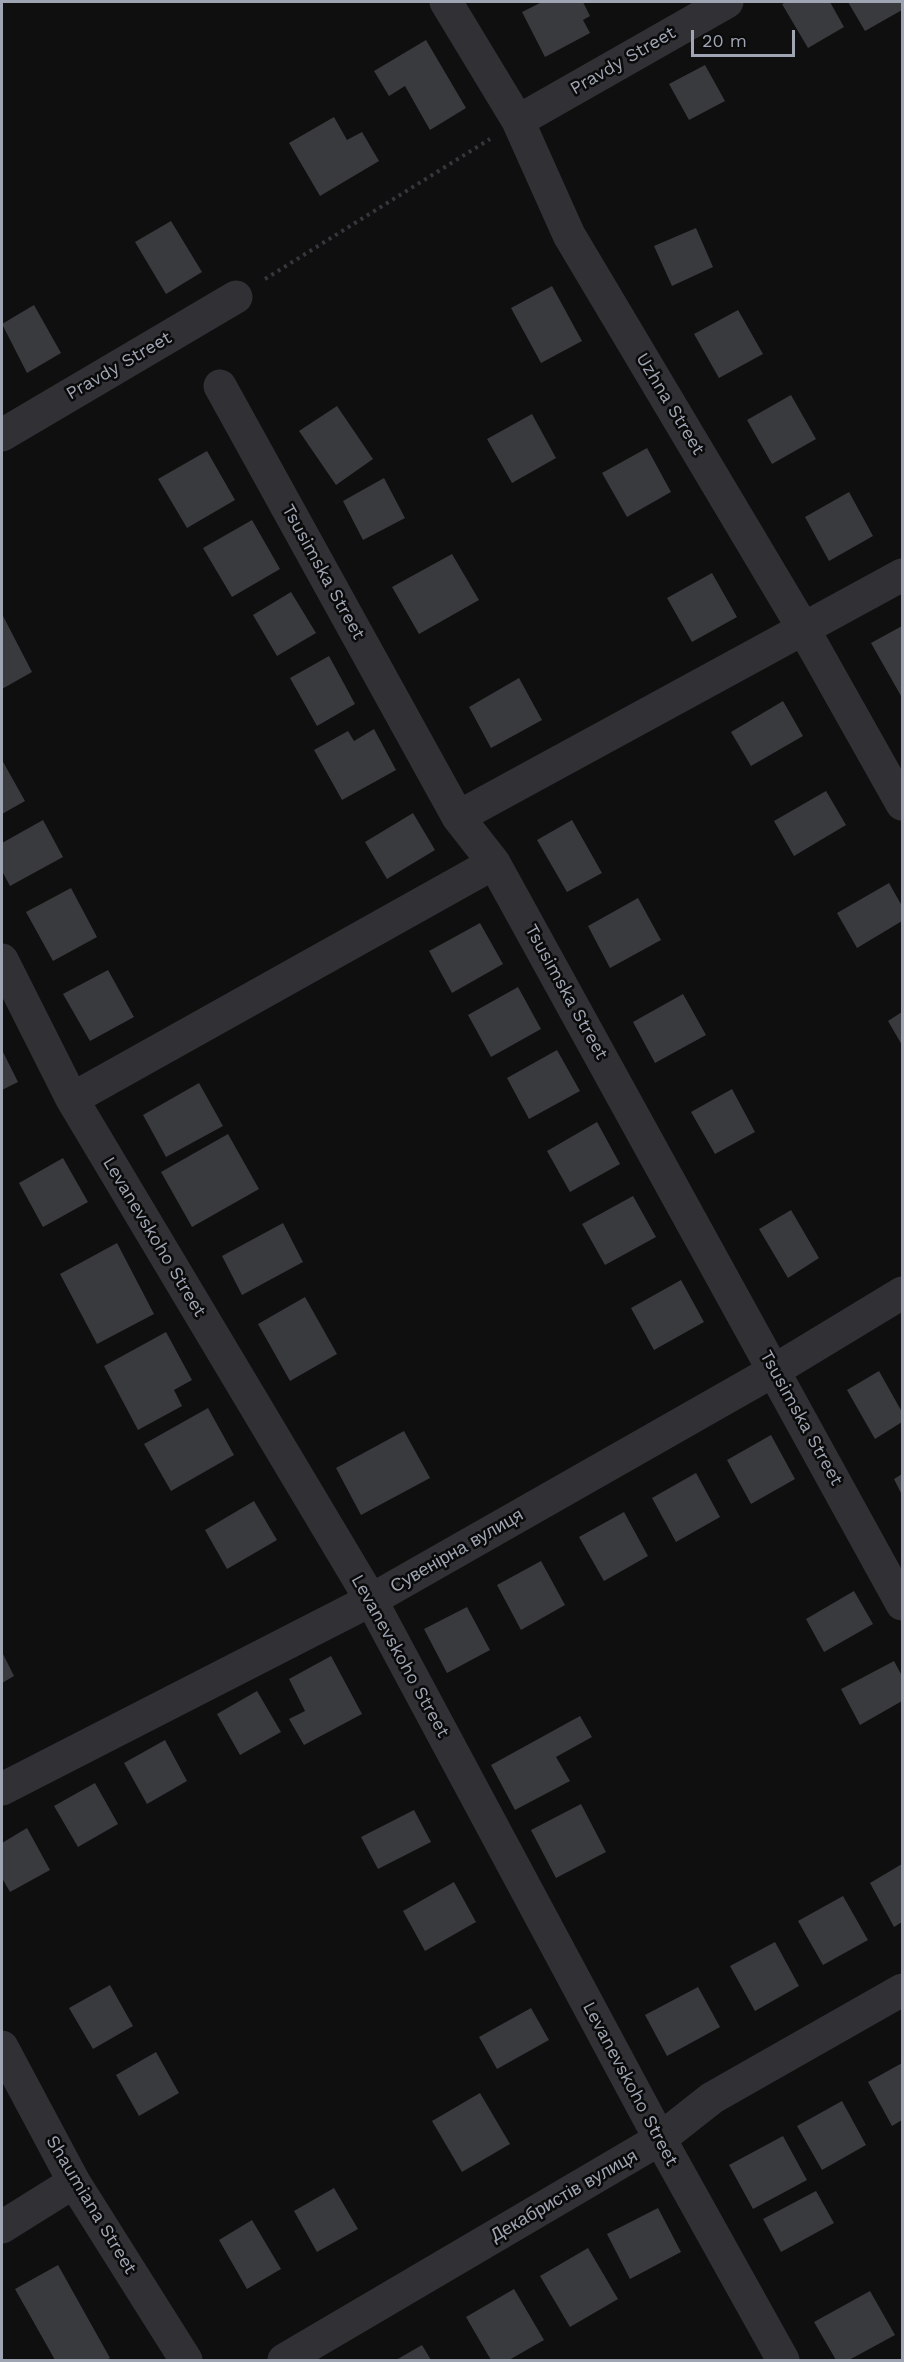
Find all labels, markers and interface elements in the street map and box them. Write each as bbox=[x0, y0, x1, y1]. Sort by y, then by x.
scale bar bbox=[694, 18, 798, 56]
street label: Pravdy Street bbox=[566, 22, 680, 100]
text: 20 m bbox=[702, 30, 747, 51]
street label: Pravdy Street bbox=[62, 327, 176, 405]
street label: Uzhna Street bbox=[631, 349, 709, 459]
street label: Tsusimska Street bbox=[277, 501, 369, 643]
street label: Tsusimska Street bbox=[520, 921, 612, 1063]
street label: Levanevskoho Street bbox=[98, 1153, 210, 1321]
street label: Tsusimska Street bbox=[755, 1347, 847, 1489]
street label: Сувенірна вулиця bbox=[387, 1504, 527, 1598]
street label: Levanevskoho Street bbox=[346, 1571, 454, 1741]
street label: Levanevskoho Street bbox=[578, 1998, 682, 2170]
street label: Shaumiana Street bbox=[41, 2132, 141, 2278]
street label: Декабристів вулиця bbox=[487, 2145, 641, 2247]

